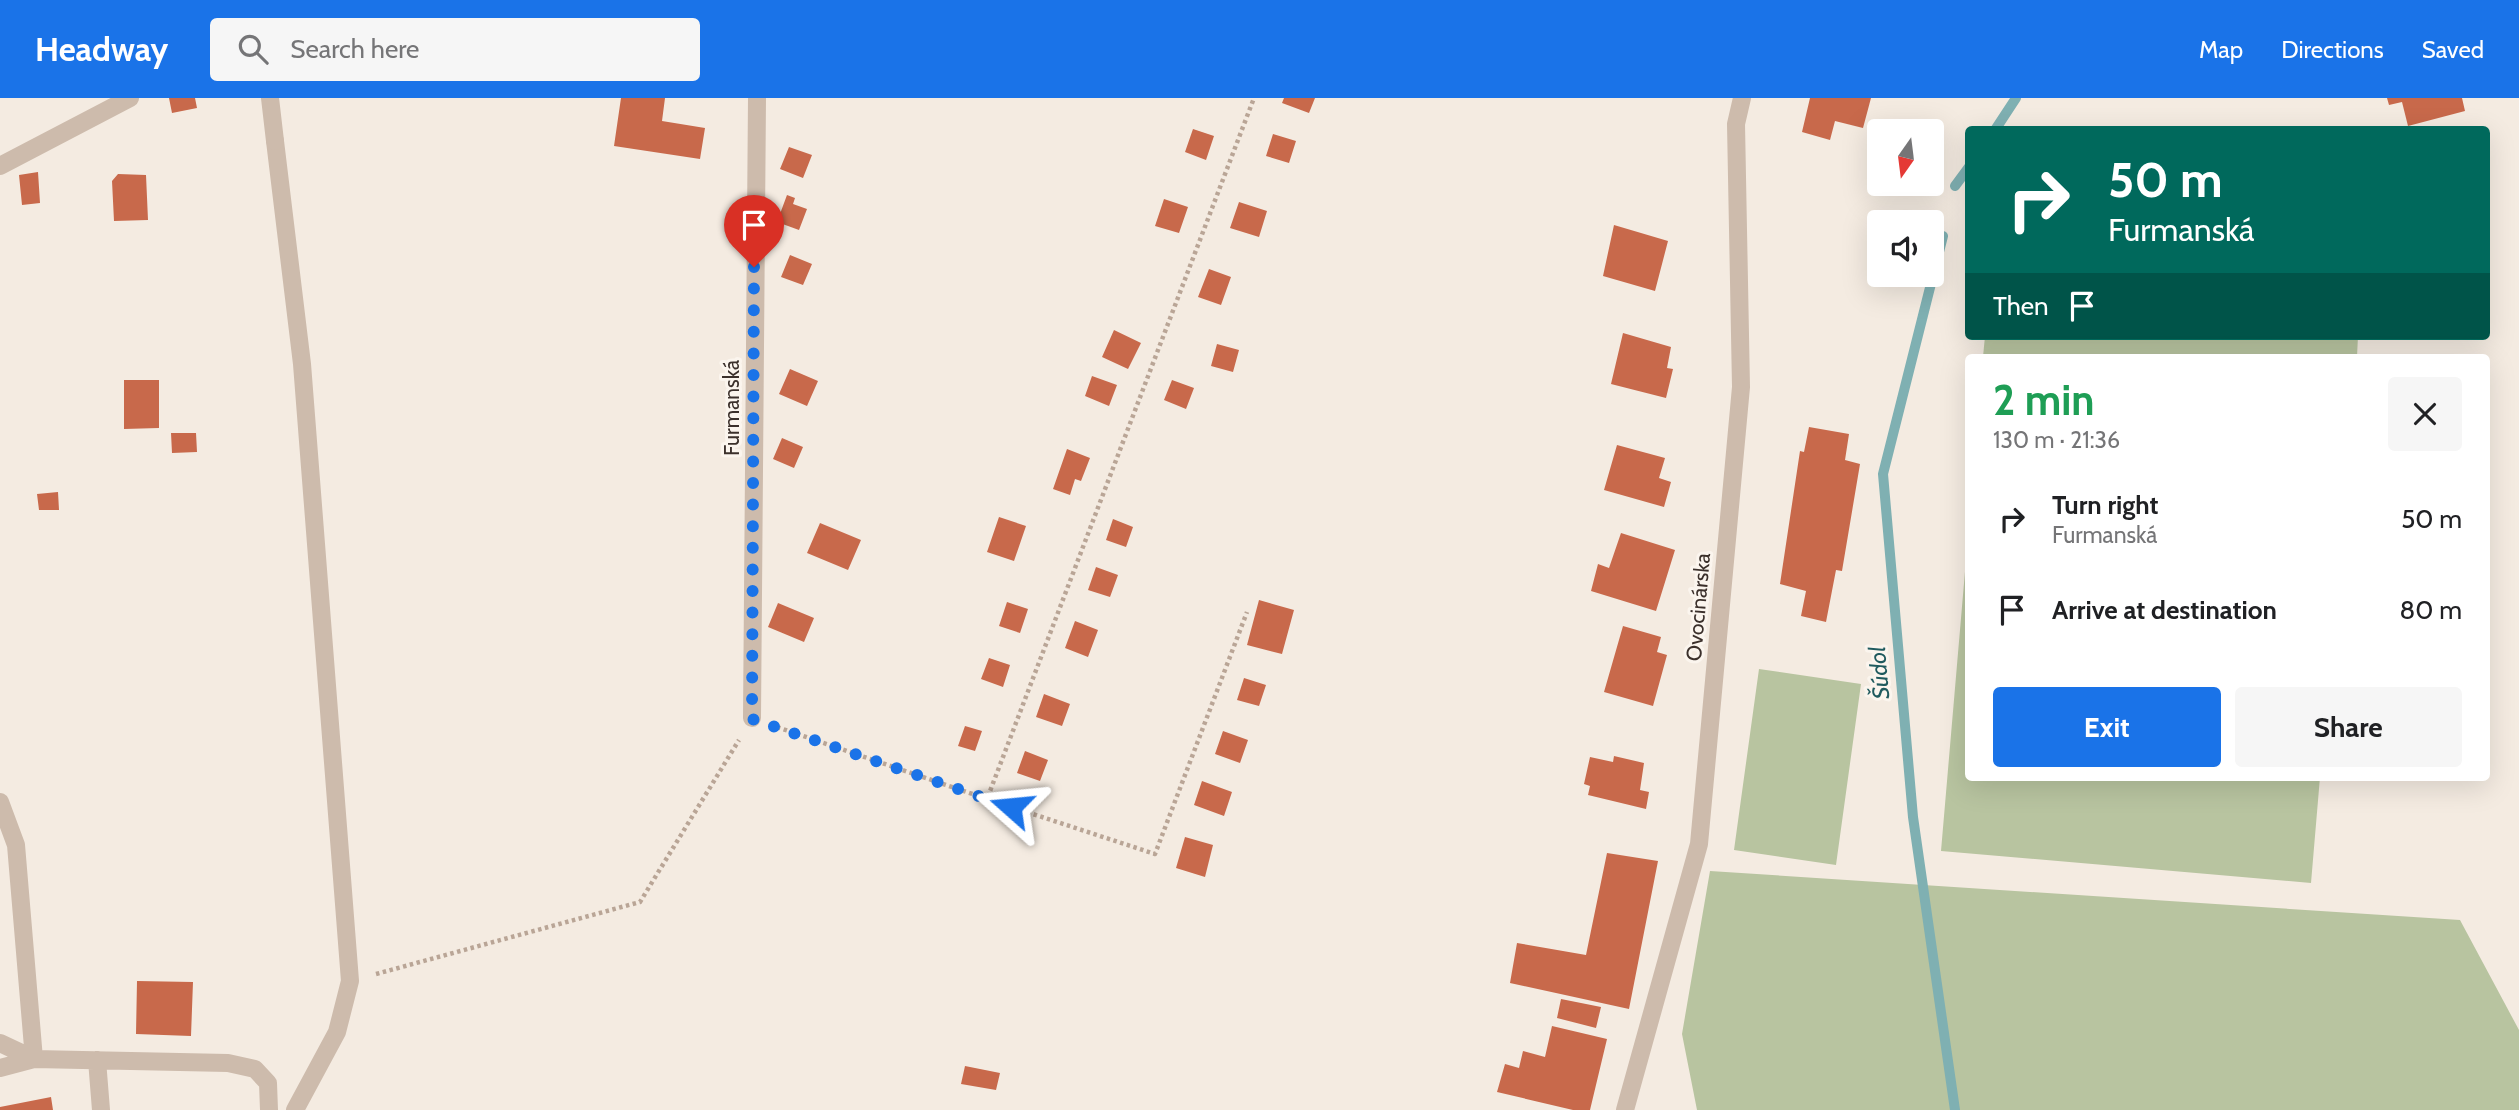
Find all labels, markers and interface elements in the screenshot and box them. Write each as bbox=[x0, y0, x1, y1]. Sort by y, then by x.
search box bbox=[210, 18, 700, 81]
text: Headway bbox=[35, 29, 168, 69]
icon: search bbox=[234, 30, 272, 68]
text: Search here bbox=[290, 33, 419, 65]
text: Map bbox=[2199, 35, 2243, 64]
text: Directions bbox=[2281, 35, 2384, 64]
text: Saved bbox=[2422, 35, 2484, 64]
north arrow bbox=[1867, 119, 1944, 196]
map controls bbox=[1867, 119, 1944, 287]
text: 50 m bbox=[2108, 150, 2223, 209]
icon: right bbox=[1993, 154, 2084, 245]
pin bbox=[724, 195, 784, 267]
icon: arrive bbox=[735, 206, 773, 244]
button: sound bbox=[1867, 210, 1944, 287]
text: Furmanská bbox=[2108, 210, 2254, 249]
icon: arrive bbox=[2063, 287, 2101, 325]
text: Then bbox=[1993, 290, 2049, 322]
street label: Furmanská bbox=[719, 360, 744, 456]
text: 2 min bbox=[1993, 374, 2094, 426]
button: close bbox=[2388, 377, 2462, 451]
text: 130 m · 21:36 bbox=[1993, 426, 2120, 454]
text: Turn right bbox=[2052, 489, 2158, 521]
icon: right bbox=[1993, 500, 2031, 538]
text: 50 m bbox=[2401, 503, 2462, 535]
text: Furmanská bbox=[2052, 521, 2157, 549]
street label: Ovocinárska bbox=[1681, 552, 1715, 662]
icon: arrive bbox=[1993, 591, 2031, 629]
text: Arrive at destination bbox=[2052, 594, 2277, 626]
text: 80 m bbox=[2399, 594, 2462, 626]
water label: Šúdol bbox=[1862, 645, 1895, 701]
button: Exit bbox=[1993, 687, 2221, 767]
button: Share bbox=[2235, 687, 2462, 767]
position arrow bbox=[974, 770, 1048, 844]

